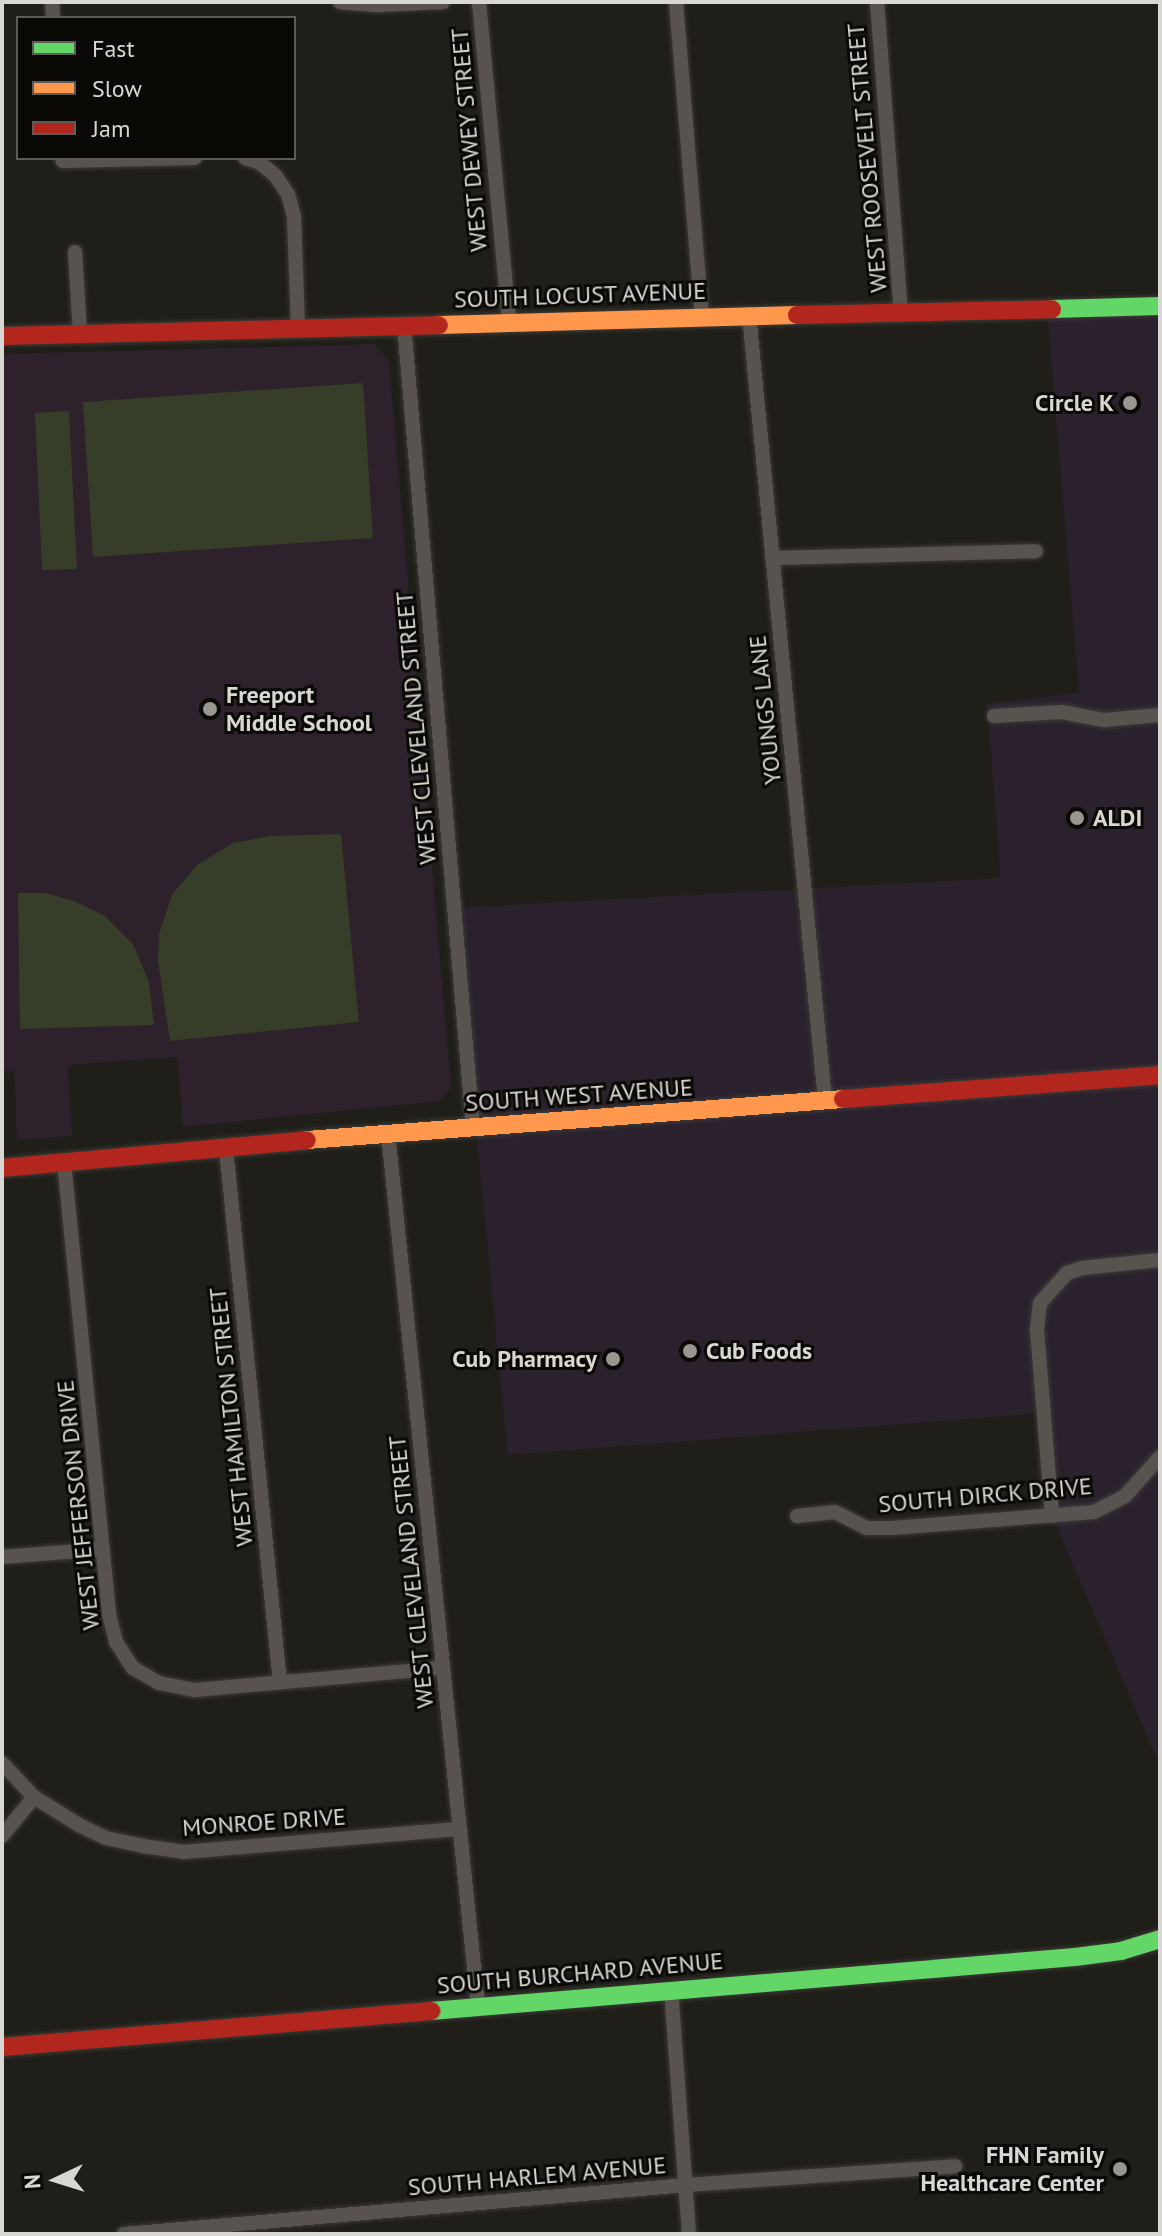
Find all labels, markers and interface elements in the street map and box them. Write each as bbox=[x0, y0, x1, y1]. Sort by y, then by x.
legend bbox=[16, 16, 296, 160]
street label: WEST ROOSEVELT STREET bbox=[841, 21, 893, 295]
street label: WEST DEWEY STREET bbox=[445, 26, 493, 254]
text: Fast bbox=[92, 33, 135, 64]
text: Slow bbox=[92, 73, 142, 104]
text: Jam bbox=[92, 113, 130, 144]
street label: SOUTH LOCUST AVENUE bbox=[453, 276, 707, 314]
place label: Circle K bbox=[1035, 389, 1114, 417]
marker: Circle K bbox=[1121, 394, 1139, 412]
street label: WEST CLEVELAND STREET bbox=[390, 590, 442, 866]
street label: YOUNGS LANE bbox=[743, 634, 787, 786]
place label: Freeport Middle School bbox=[226, 681, 372, 737]
marker: Freeport Middle School bbox=[201, 700, 219, 718]
place label: ALDI bbox=[1093, 804, 1142, 832]
marker: ALDI bbox=[1068, 809, 1086, 827]
street label: SOUTH WEST AVENUE bbox=[463, 1073, 695, 1117]
street label: WEST HAMILTON STREET bbox=[203, 1286, 259, 1548]
place label: Cub Foods bbox=[706, 1337, 812, 1365]
marker: Cub Foods bbox=[681, 1342, 699, 1360]
place label: Cub Pharmacy bbox=[452, 1345, 597, 1373]
marker: Cub Pharmacy bbox=[604, 1350, 622, 1368]
street label: WEST JEFFERSON DRIVE bbox=[50, 1378, 106, 1632]
street label: WEST CLEVELAND STREET bbox=[382, 1434, 440, 1710]
street label: SOUTH DIRCK DRIVE bbox=[877, 1471, 1093, 1519]
street label: MONROE DRIVE bbox=[181, 1802, 347, 1842]
street label: SOUTH BURCHARD AVENUE bbox=[435, 1946, 725, 2000]
north arrow bbox=[16, 2140, 96, 2220]
place label: FHN Family Healthcare Center bbox=[920, 2141, 1104, 2197]
street label: SOUTH HARLEM AVENUE bbox=[406, 2150, 668, 2202]
marker: FHN Family Healthcare Center bbox=[1111, 2160, 1129, 2178]
text: N bbox=[18, 2173, 47, 2190]

